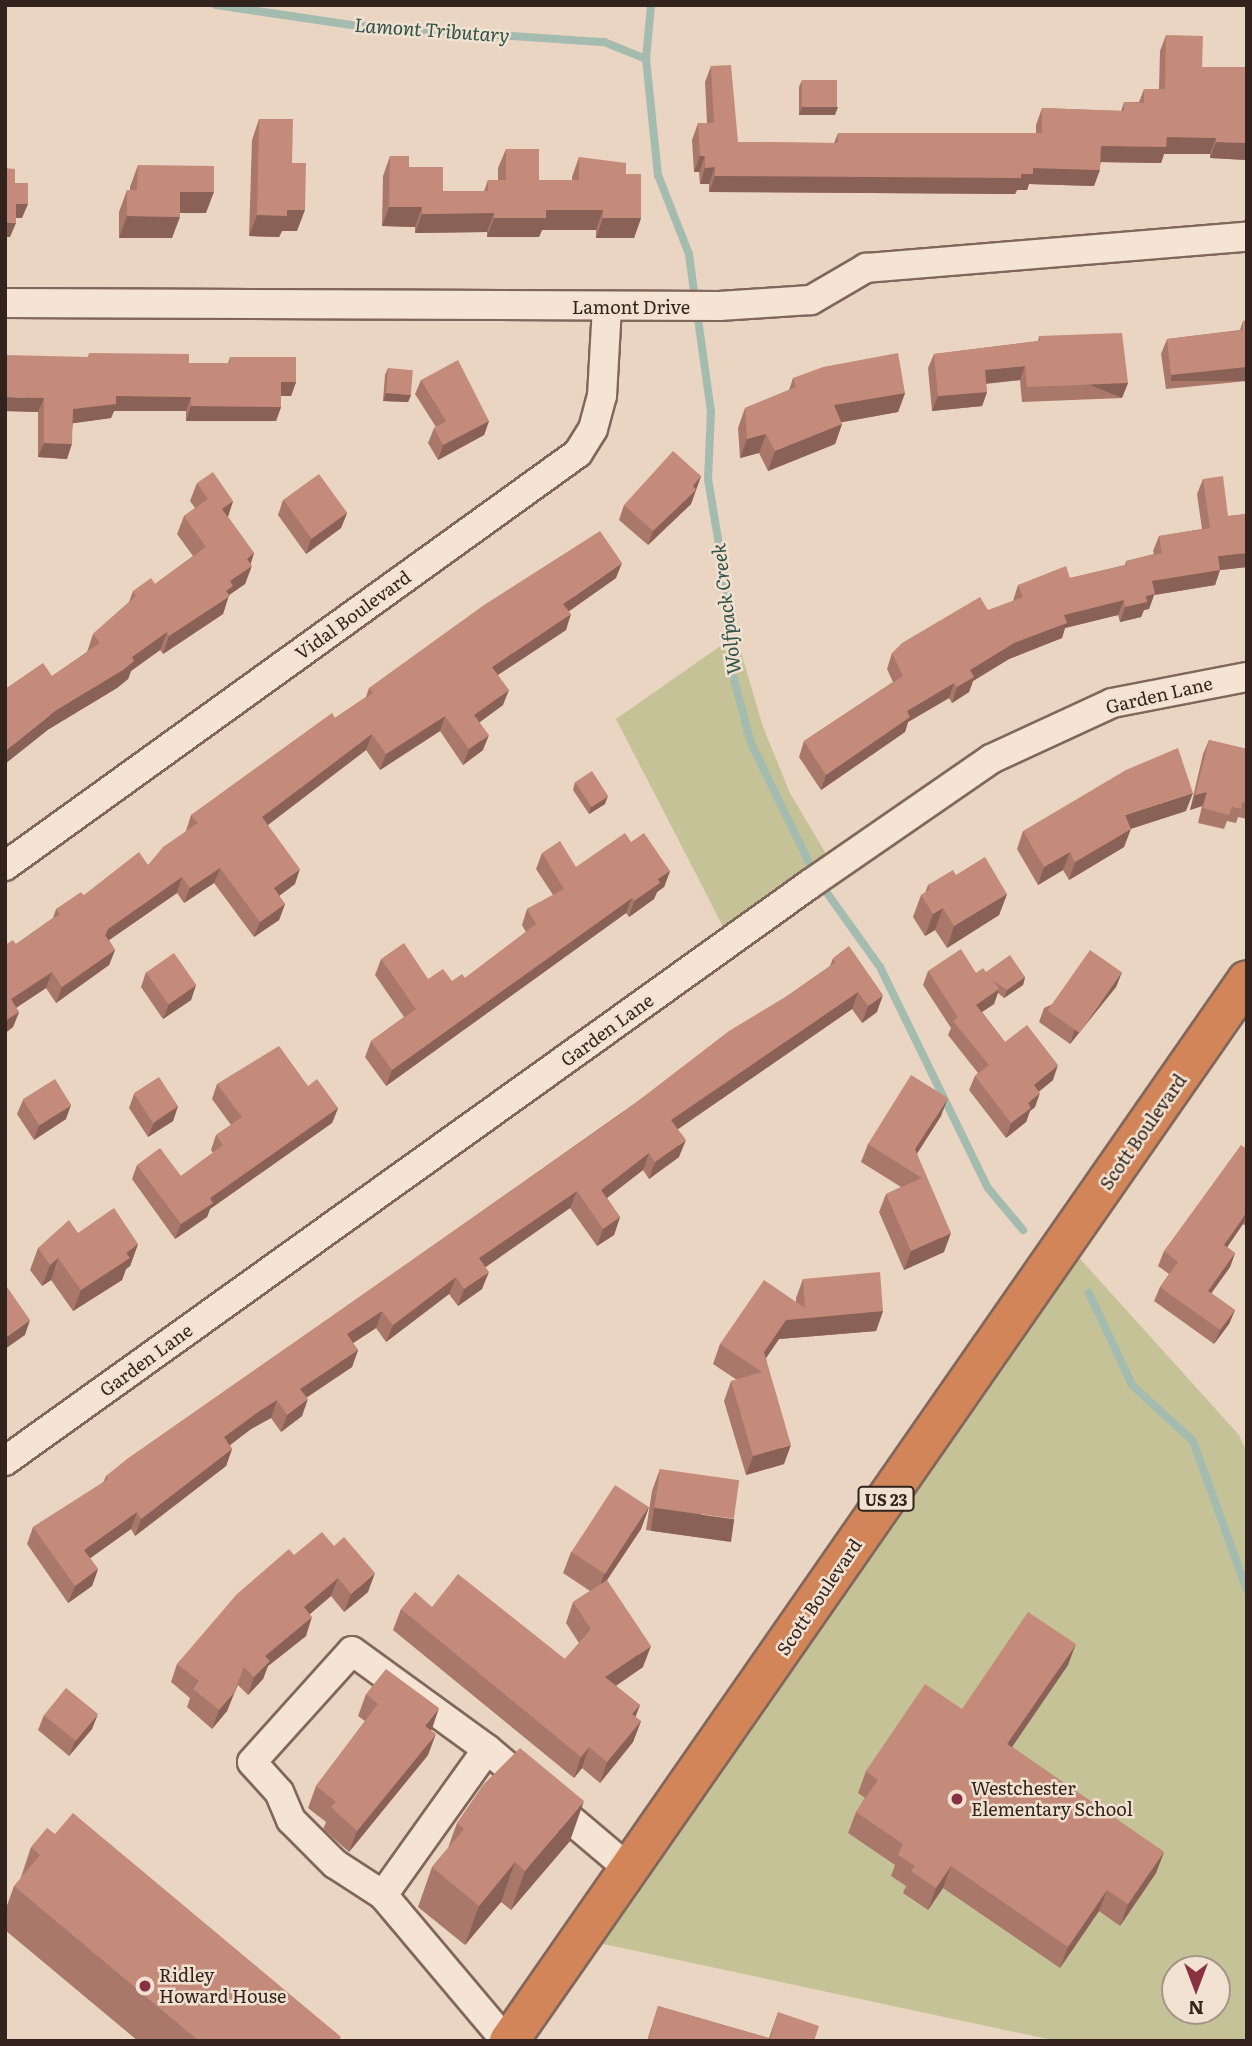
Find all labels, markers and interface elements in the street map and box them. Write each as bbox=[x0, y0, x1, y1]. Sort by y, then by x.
water label: Lamont Tributary bbox=[354, 13, 510, 47]
street label: Lamont Drive bbox=[572, 296, 690, 318]
water label: Wolfpack Creek bbox=[707, 542, 745, 676]
street label: Vidal Boulevard bbox=[291, 566, 415, 664]
street label: Garden Lane bbox=[1103, 672, 1215, 718]
street label: Garden Lane bbox=[557, 989, 657, 1071]
street label: Scott Boulevard bbox=[1095, 1070, 1191, 1194]
street label: Garden Lane bbox=[96, 1319, 196, 1401]
road number: US 23 bbox=[856, 1486, 916, 1512]
street label: Scott Boulevard bbox=[772, 1535, 866, 1659]
place label: Westchester Elementary School bbox=[971, 1778, 1133, 1820]
marker: Westchester Elementary School bbox=[949, 1791, 965, 1807]
north arrow bbox=[1161, 1955, 1231, 2025]
place label: Ridley Howard House bbox=[159, 1965, 286, 2008]
marker: Ridley Howard House bbox=[137, 1978, 153, 1994]
text: N bbox=[1188, 1995, 1204, 2023]

